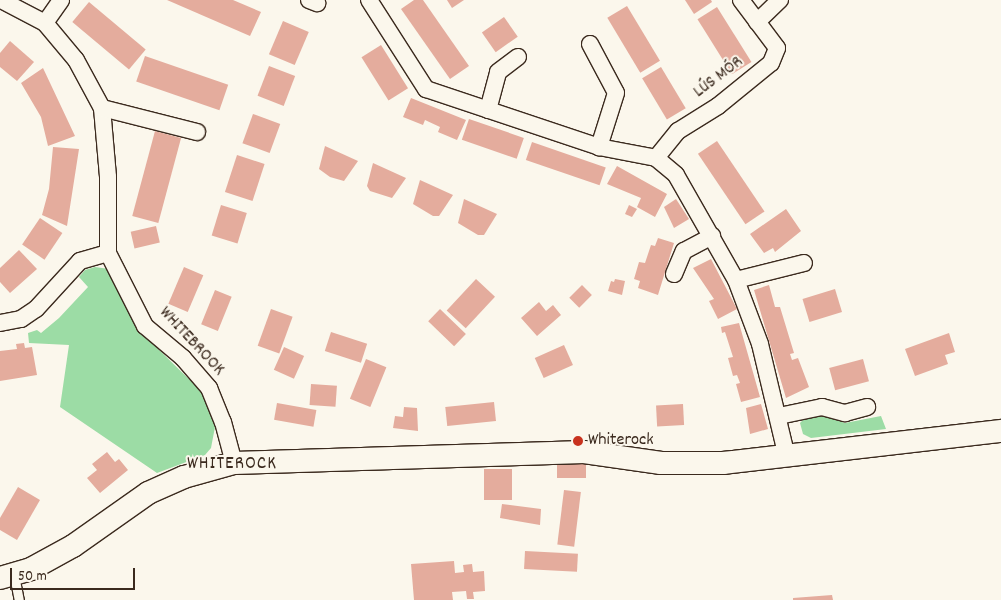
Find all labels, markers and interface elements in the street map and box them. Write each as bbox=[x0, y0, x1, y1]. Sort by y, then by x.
street label: LÚS MÓR bbox=[690, 52, 748, 104]
street label: WHITEBROOK bbox=[154, 303, 228, 381]
place label: Whiterock bbox=[588, 430, 654, 452]
marker: Whiterock bbox=[572, 435, 584, 447]
district label: WHITEROCK bbox=[186, 454, 278, 476]
scale bar bbox=[12, 558, 138, 590]
text: 50 m bbox=[18, 566, 47, 588]

